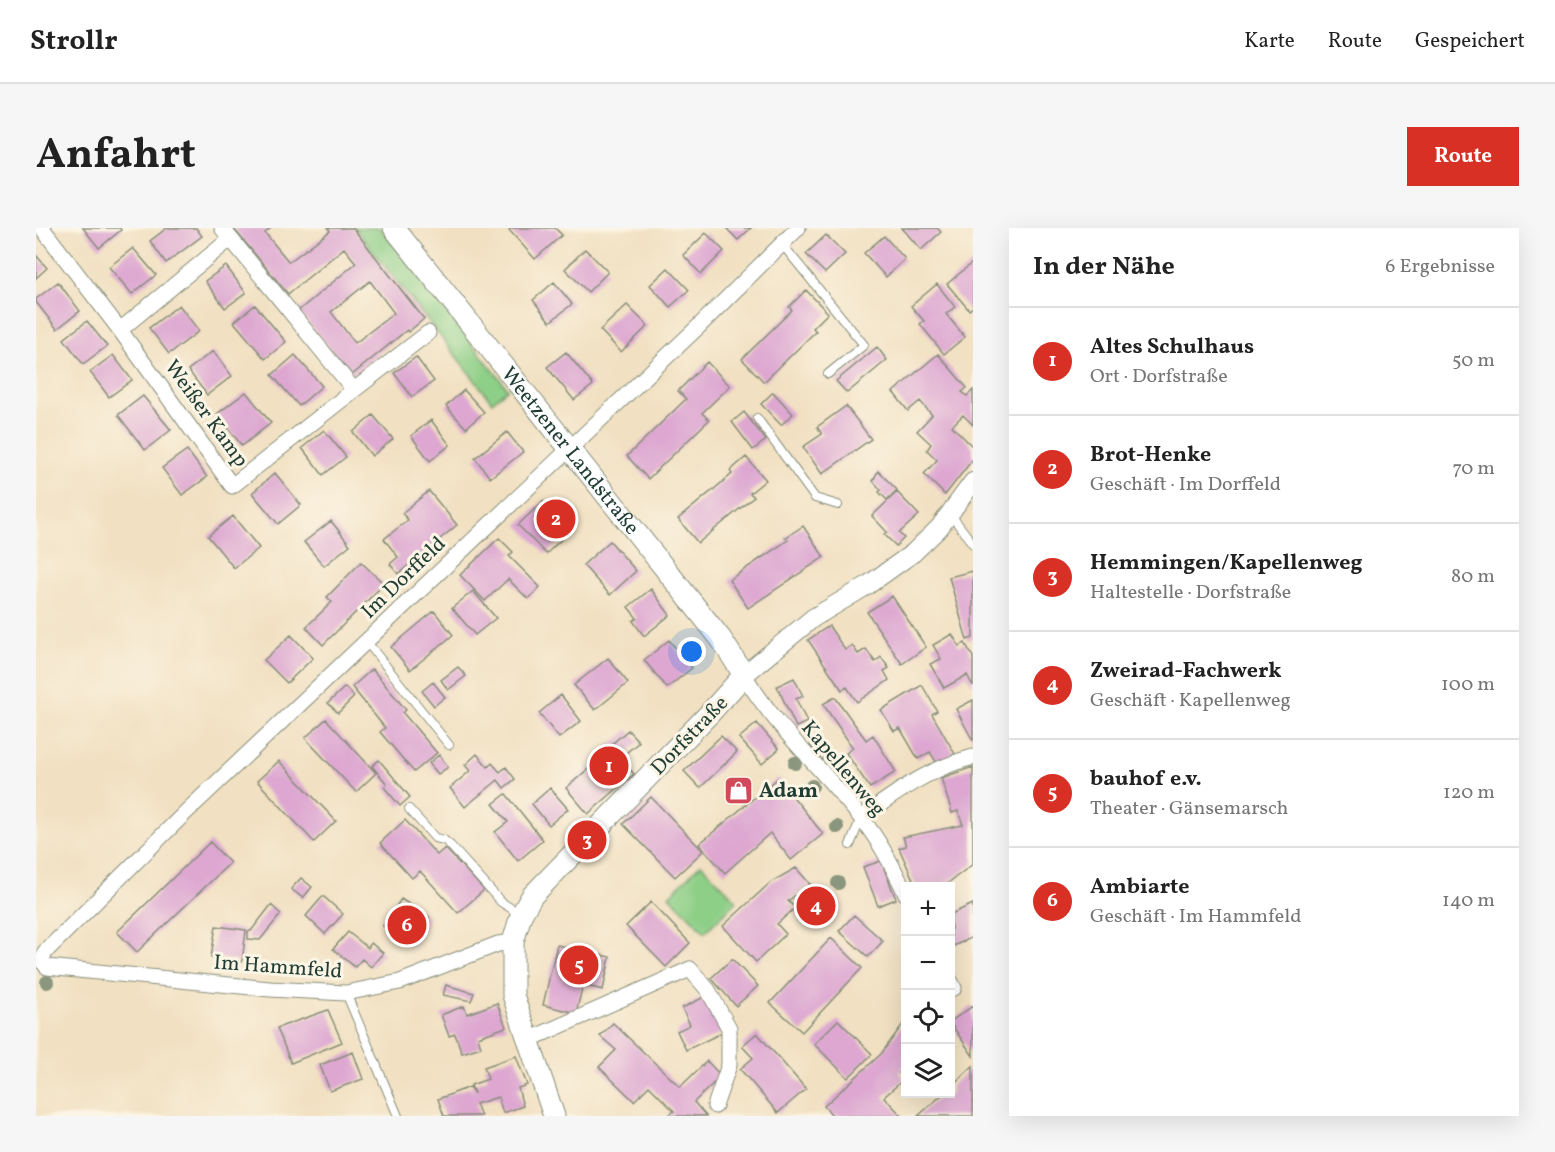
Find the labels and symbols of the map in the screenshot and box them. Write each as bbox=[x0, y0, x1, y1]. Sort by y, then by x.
street label: Weißer Kamp bbox=[157, 354, 255, 474]
street label: Weetzener Landstraße bbox=[494, 361, 646, 541]
pin: 2 bbox=[536, 496, 576, 542]
street label: Im Dorffeld bbox=[355, 530, 453, 626]
your location bbox=[677, 637, 706, 666]
street label: Dorfstraße bbox=[645, 690, 735, 782]
street label: Kapellenweg bbox=[794, 715, 892, 823]
pin: 1 bbox=[590, 744, 628, 788]
shop icon: Adam bbox=[722, 774, 754, 806]
place label: Adam bbox=[759, 777, 818, 806]
pin: 3 bbox=[568, 818, 606, 862]
pin: 4 bbox=[796, 884, 836, 928]
pin: 6 bbox=[388, 902, 427, 948]
pin: 5 bbox=[560, 942, 598, 988]
street label: Im Hammfeld bbox=[213, 949, 343, 986]

